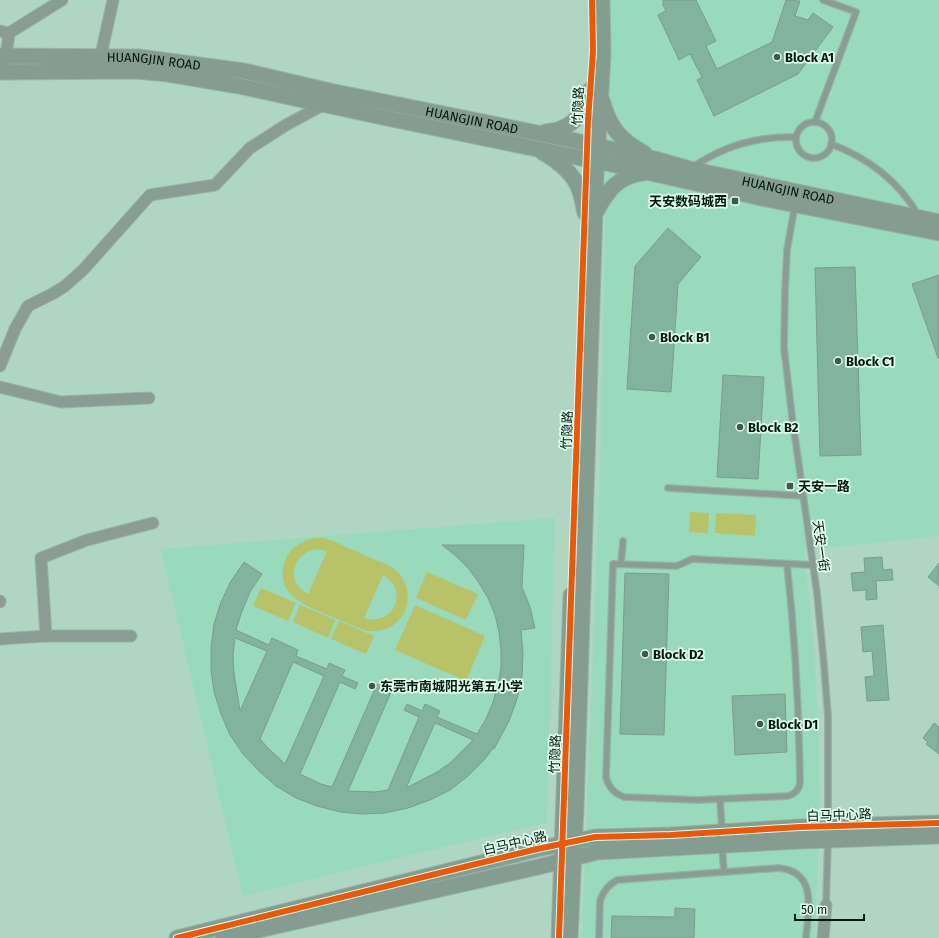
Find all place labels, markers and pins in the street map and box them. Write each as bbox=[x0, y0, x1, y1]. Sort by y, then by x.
place label: Block A1 bbox=[785, 50, 834, 65]
marker: Block A1 bbox=[772, 52, 782, 62]
place label: 天安数码城西 bbox=[649, 194, 727, 209]
marker: 天安数码城西 bbox=[730, 196, 740, 206]
place label: Block B1 bbox=[660, 330, 709, 345]
marker: Block B1 bbox=[647, 332, 657, 342]
place label: Block C1 bbox=[846, 354, 895, 369]
marker: Block C1 bbox=[833, 356, 843, 366]
place label: Block B2 bbox=[748, 420, 799, 435]
marker: Block B2 bbox=[735, 422, 745, 432]
place label: 天安一路 bbox=[798, 479, 850, 494]
marker: 天安一路 bbox=[785, 481, 795, 491]
place label: Block D2 bbox=[653, 647, 704, 662]
marker: Block D2 bbox=[640, 649, 650, 659]
place label: 东莞市南城阳光第五小学 bbox=[380, 679, 523, 694]
marker: 东莞市南城阳光第五小学 bbox=[367, 681, 377, 691]
place label: Block D1 bbox=[768, 717, 818, 732]
marker: Block D1 bbox=[755, 719, 765, 729]

